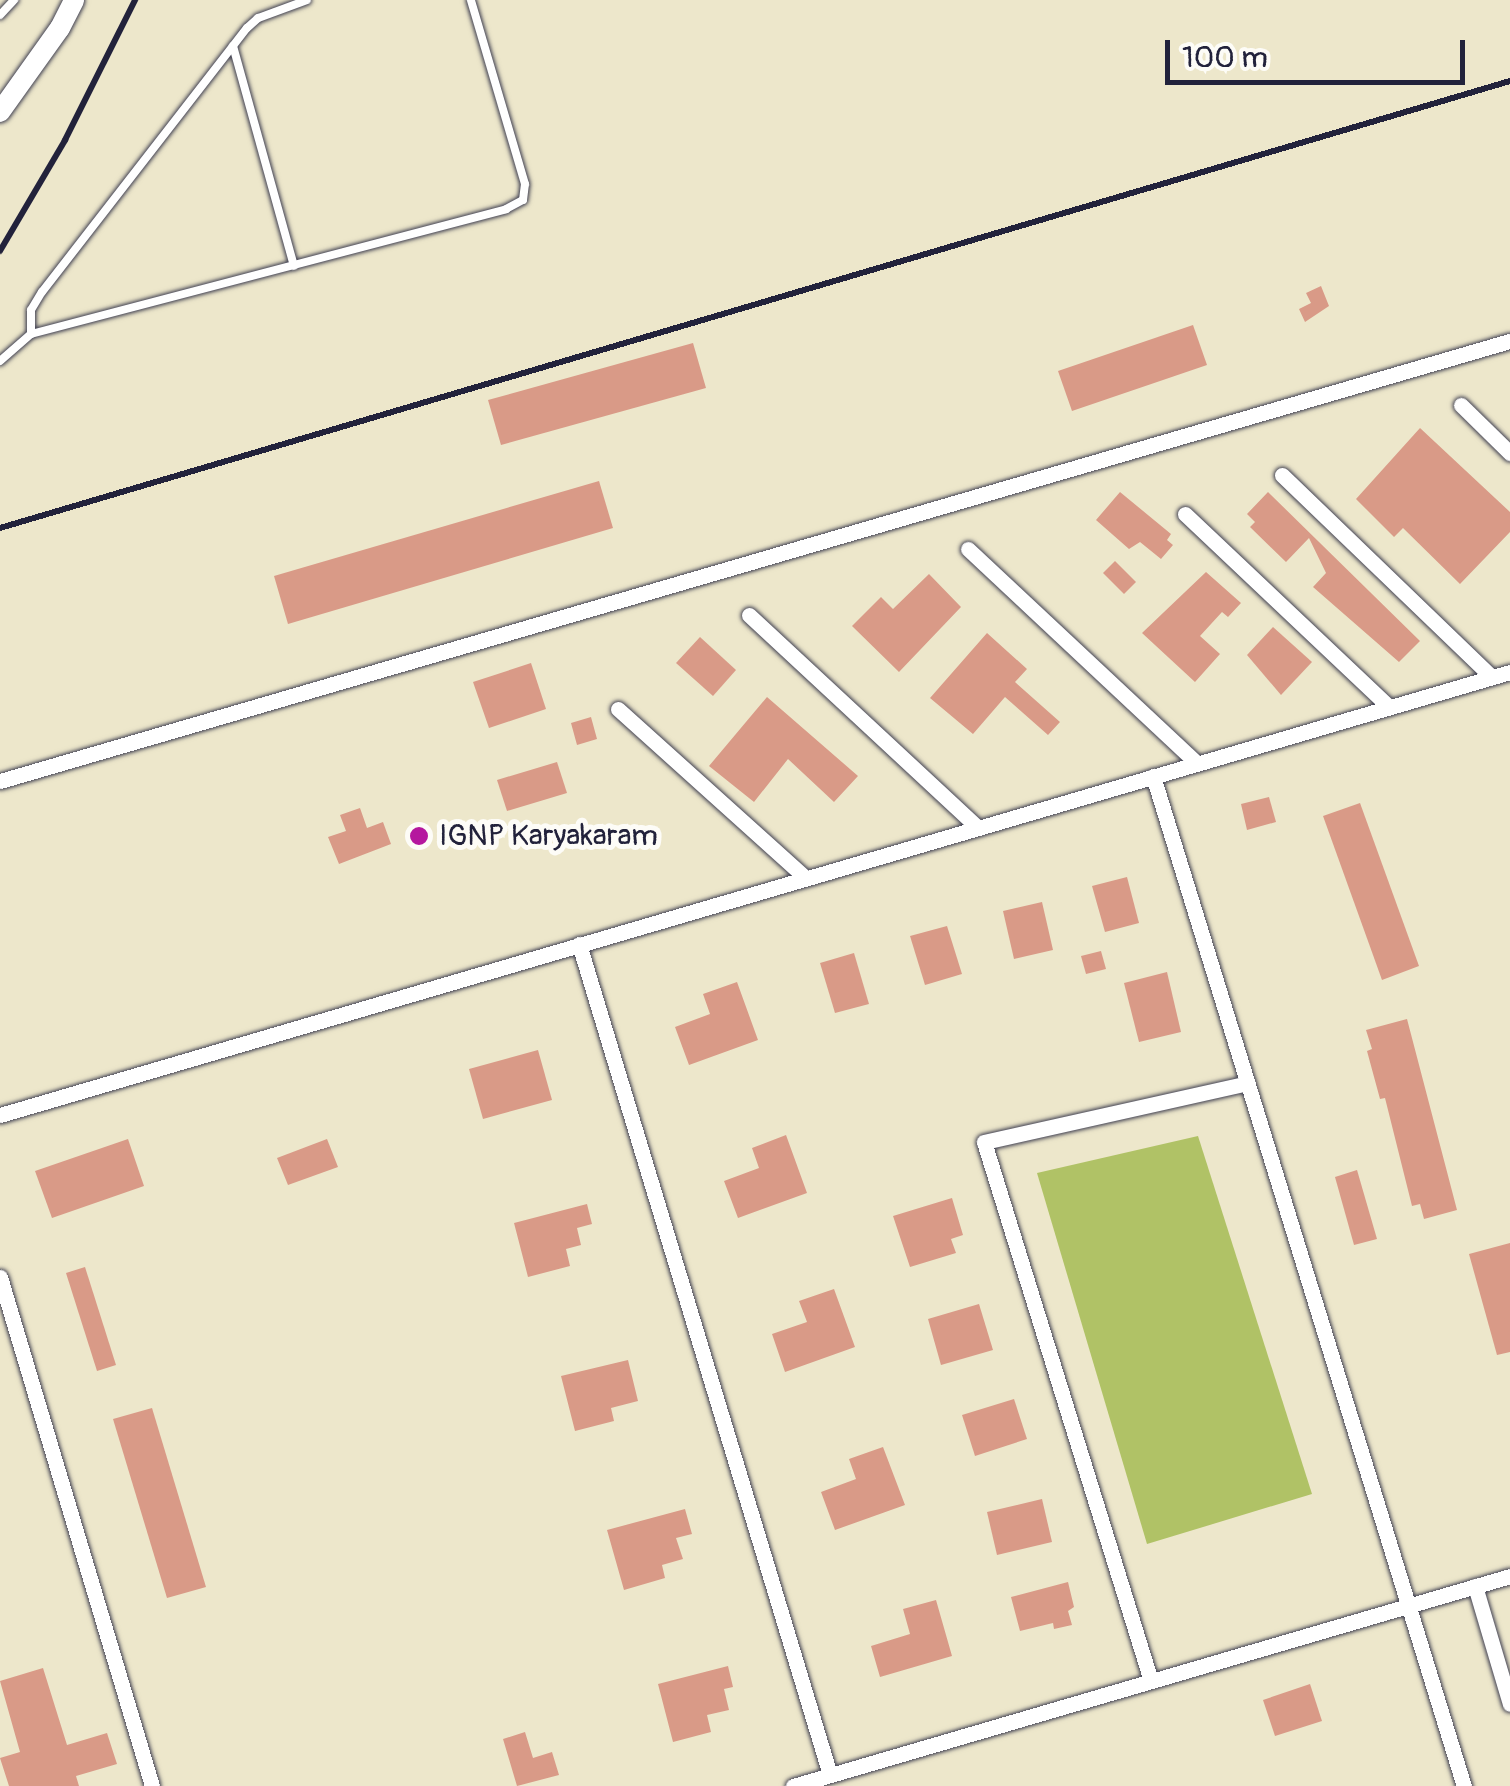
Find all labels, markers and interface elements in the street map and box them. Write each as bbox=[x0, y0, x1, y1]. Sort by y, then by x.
scale bar bbox=[1170, 20, 1470, 82]
text: 100 m bbox=[1182, 39, 1268, 76]
place label: IGNP Karyakaram bbox=[439, 818, 658, 854]
marker: IGNP Karyakaram bbox=[408, 825, 430, 847]

